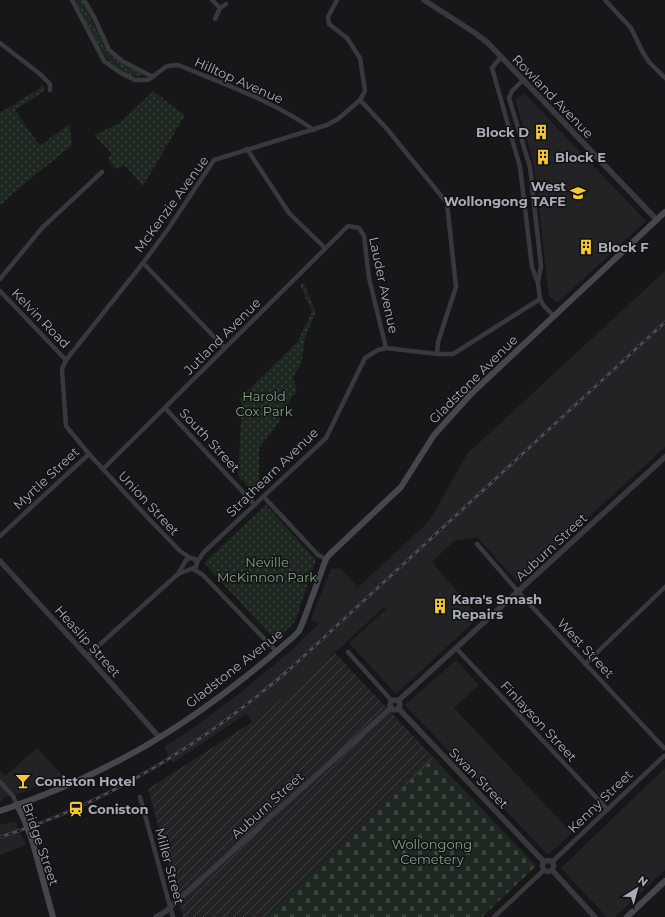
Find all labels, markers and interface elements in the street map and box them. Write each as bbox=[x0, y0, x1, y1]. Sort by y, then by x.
street label: Rowland Avenue bbox=[509, 51, 597, 141]
street label: Hilltop Avenue bbox=[192, 53, 286, 107]
building icon: Block D bbox=[532, 123, 550, 141]
place label: Block D bbox=[476, 124, 529, 140]
building icon: Block E bbox=[534, 148, 552, 166]
place label: Block E bbox=[555, 149, 606, 165]
street label: McKenzie Avenue bbox=[131, 152, 212, 256]
place label: West Wollongong TAFE bbox=[444, 178, 566, 209]
school or university icon: West Wollongong TAFE bbox=[569, 184, 587, 202]
street label: Lauder Avenue bbox=[366, 235, 402, 335]
building icon: Block F bbox=[577, 238, 595, 256]
place label: Block F bbox=[598, 239, 649, 255]
street label: Kelvin Road bbox=[8, 285, 74, 351]
street label: Jutland Avenue bbox=[180, 294, 264, 378]
street label: Gladstone Avenue bbox=[425, 331, 521, 427]
park label: Harold Cox Park bbox=[236, 388, 293, 419]
street label: South Street bbox=[176, 405, 244, 475]
street label: Strathearn Avenue bbox=[223, 424, 321, 520]
street label: Myrtle Street bbox=[10, 443, 82, 513]
street label: Union Street bbox=[115, 467, 183, 539]
street label: Auburn Street bbox=[512, 510, 590, 584]
park label: Neville McKinnon Park bbox=[217, 554, 317, 585]
place label: Kara's Smash Repairs bbox=[452, 591, 542, 622]
building icon: Kara's Smash Repairs bbox=[431, 597, 449, 615]
street label: Heaslip Street bbox=[52, 602, 124, 680]
street label: West Street bbox=[554, 615, 618, 681]
street label: Gladstone Avenue bbox=[182, 625, 286, 711]
street label: Finlayson Street bbox=[498, 677, 580, 765]
street label: Swan Street bbox=[446, 744, 512, 812]
street label: Kenny Street bbox=[564, 766, 636, 836]
street label: Auburn Street bbox=[227, 768, 307, 842]
bar icon: Coniston Hotel bbox=[14, 772, 32, 790]
place label: Coniston Hotel bbox=[35, 773, 136, 789]
street label: Bridge Street bbox=[19, 800, 63, 888]
station icon: Coniston bbox=[67, 800, 85, 818]
place label: Coniston bbox=[88, 801, 148, 817]
street label: Miller Street bbox=[152, 826, 188, 906]
park label: Wollongong Cemetery bbox=[392, 836, 472, 867]
north arrow bbox=[617, 869, 657, 909]
text: N bbox=[635, 873, 651, 889]

